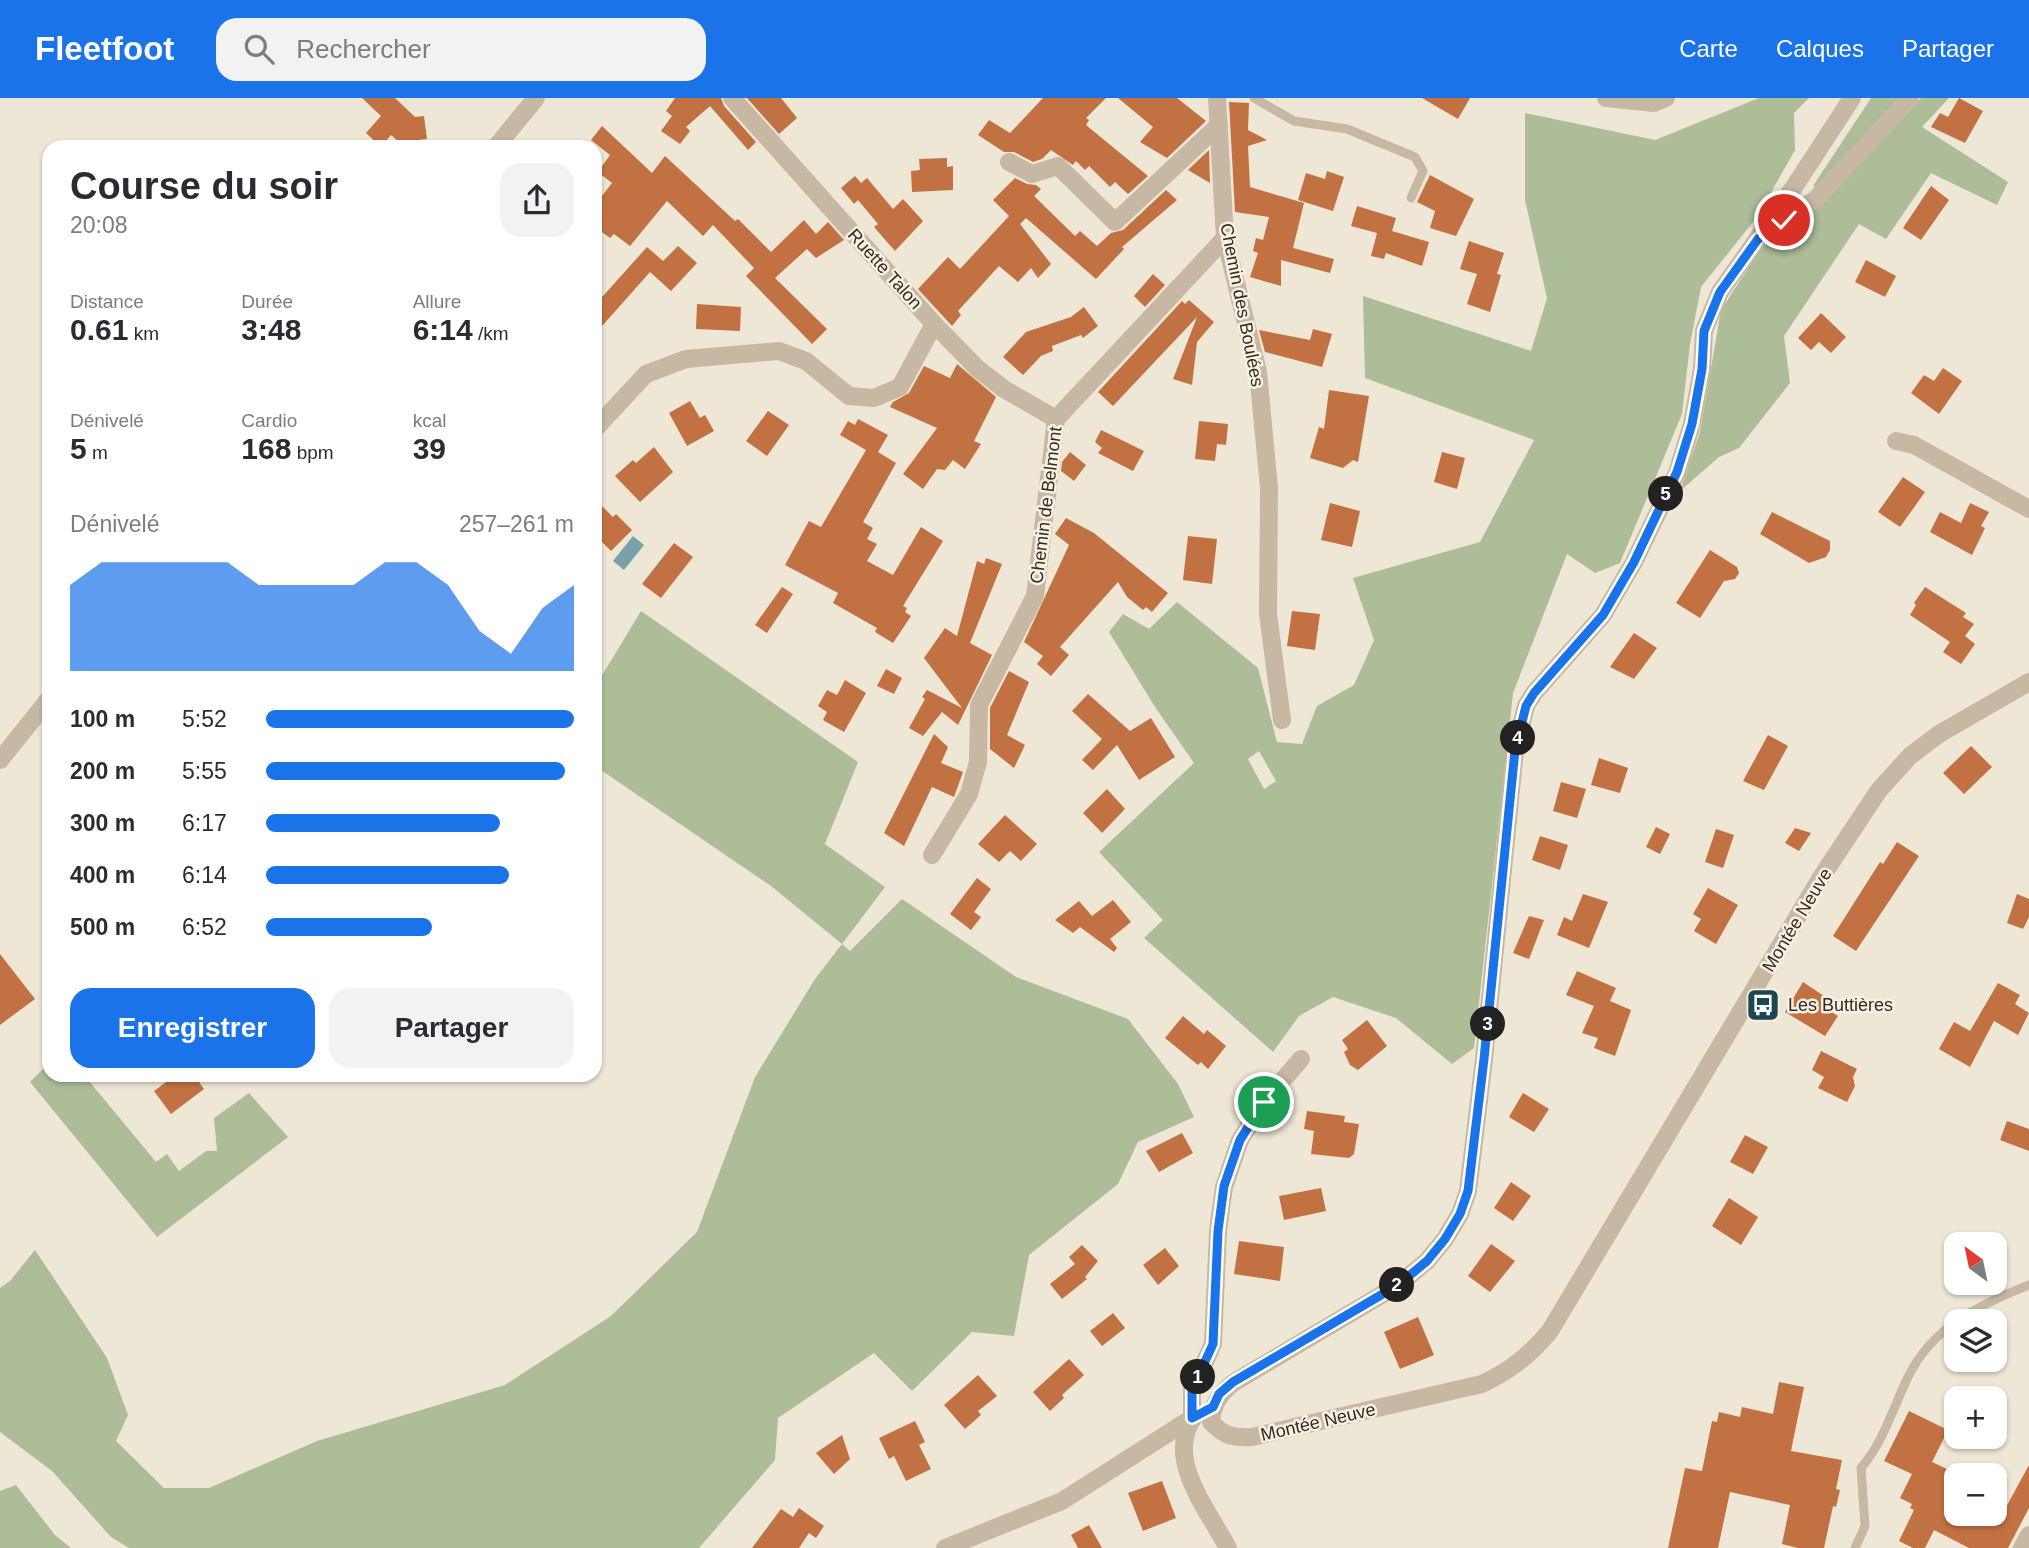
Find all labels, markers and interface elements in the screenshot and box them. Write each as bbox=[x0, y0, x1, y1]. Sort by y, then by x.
search box bbox=[216, 18, 706, 81]
text: Fleetfoot bbox=[35, 30, 174, 67]
icon: search bbox=[240, 30, 278, 68]
text: Rechercher bbox=[296, 34, 431, 64]
text: Carte bbox=[1679, 35, 1738, 62]
text: Calques bbox=[1776, 35, 1864, 62]
text: Partager bbox=[1902, 35, 1994, 62]
button: share bbox=[500, 163, 574, 237]
text: Course du soir bbox=[70, 165, 338, 207]
pin bbox=[1754, 190, 1814, 250]
icon: check bbox=[1765, 201, 1803, 239]
text: 20:08 bbox=[70, 212, 128, 238]
street label: Chemin des Boulées bbox=[1216, 222, 1268, 388]
street label: Ruette Talon bbox=[844, 225, 926, 313]
text: Distance bbox=[70, 291, 144, 312]
text: Durée bbox=[241, 291, 293, 312]
text: Allure bbox=[413, 291, 461, 312]
text: 0.61 bbox=[70, 313, 128, 346]
text: 3:48 bbox=[241, 313, 301, 346]
text: 6:14 bbox=[413, 313, 473, 346]
text: km bbox=[128, 323, 159, 344]
text: /km bbox=[473, 323, 509, 344]
text: Dénivelé bbox=[70, 410, 144, 431]
text: Cardio bbox=[241, 410, 297, 431]
text: kcal bbox=[413, 410, 446, 431]
street label: Chemin de Belmont bbox=[1026, 425, 1066, 585]
text: 5 bbox=[70, 432, 87, 465]
text: 168 bbox=[241, 432, 291, 465]
text: 39 bbox=[413, 432, 446, 465]
text: m bbox=[87, 442, 108, 463]
text: bpm bbox=[291, 442, 334, 463]
pin: 5 bbox=[1648, 476, 1684, 512]
text: 5 bbox=[1660, 483, 1671, 504]
text: Dénivelé bbox=[70, 511, 160, 537]
text: 257–261 m bbox=[459, 511, 574, 537]
text: 100 m bbox=[70, 706, 135, 732]
text: 5:52 bbox=[182, 706, 227, 732]
pin: 4 bbox=[1500, 720, 1536, 756]
text: 4 bbox=[1512, 727, 1523, 748]
text: 200 m bbox=[70, 758, 135, 784]
text: 5:55 bbox=[182, 758, 227, 784]
text: 300 m bbox=[70, 810, 135, 836]
text: 6:17 bbox=[182, 810, 227, 836]
text: 400 m bbox=[70, 862, 135, 888]
text: 6:14 bbox=[182, 862, 227, 888]
street label: Montée Neuve bbox=[1758, 865, 1836, 975]
text: 500 m bbox=[70, 914, 135, 940]
text: 6:52 bbox=[182, 914, 227, 940]
bus stop icon: Les Buttières bbox=[1744, 986, 1782, 1024]
button: Enregistrer bbox=[70, 988, 315, 1068]
button: Partager bbox=[329, 988, 574, 1068]
place label: Les Buttières bbox=[1788, 995, 1893, 1015]
pin: 3 bbox=[1470, 1006, 1506, 1042]
text: 3 bbox=[1482, 1013, 1493, 1034]
pin bbox=[1234, 1072, 1294, 1132]
icon: arrive bbox=[1245, 1083, 1283, 1121]
north arrow bbox=[1944, 1232, 2007, 1295]
map controls bbox=[1944, 1232, 2007, 1526]
pin: 2 bbox=[1380, 1268, 1414, 1302]
text: 2 bbox=[1391, 1274, 1402, 1295]
button: layers bbox=[1944, 1309, 2007, 1372]
pin: 1 bbox=[1180, 1360, 1216, 1394]
text: 1 bbox=[1192, 1366, 1203, 1387]
button: + bbox=[1944, 1386, 2007, 1449]
street label: Montée Neuve bbox=[1259, 1399, 1377, 1445]
button: − bbox=[1944, 1463, 2007, 1526]

